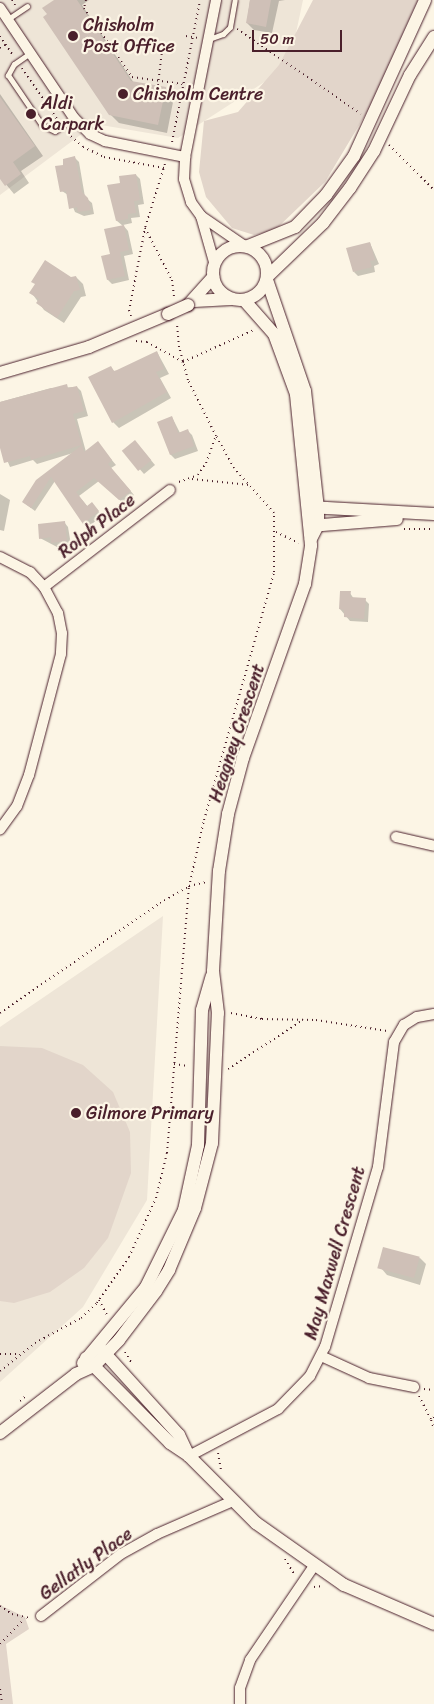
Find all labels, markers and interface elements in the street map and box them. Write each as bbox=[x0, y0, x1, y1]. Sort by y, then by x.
place label: Chisholm Post Office bbox=[83, 15, 175, 58]
scale bar bbox=[254, 20, 344, 52]
text: 50 m bbox=[260, 26, 294, 52]
marker: Chisholm Post Office bbox=[67, 30, 79, 42]
place label: Chisholm Centre bbox=[133, 83, 264, 105]
marker: Chisholm Centre bbox=[117, 88, 129, 100]
place label: Aldi Carpark bbox=[41, 93, 104, 136]
marker: Aldi Carpark bbox=[25, 108, 37, 120]
street label: Rolph Place bbox=[54, 489, 140, 563]
street label: Heagney Crescent bbox=[204, 661, 270, 805]
place label: Gilmore Primary bbox=[86, 1102, 214, 1124]
marker: Gilmore Primary bbox=[70, 1107, 82, 1119]
street label: May Maxwell Crescent bbox=[300, 1164, 370, 1342]
street label: Gellatly Place bbox=[35, 1523, 137, 1605]

